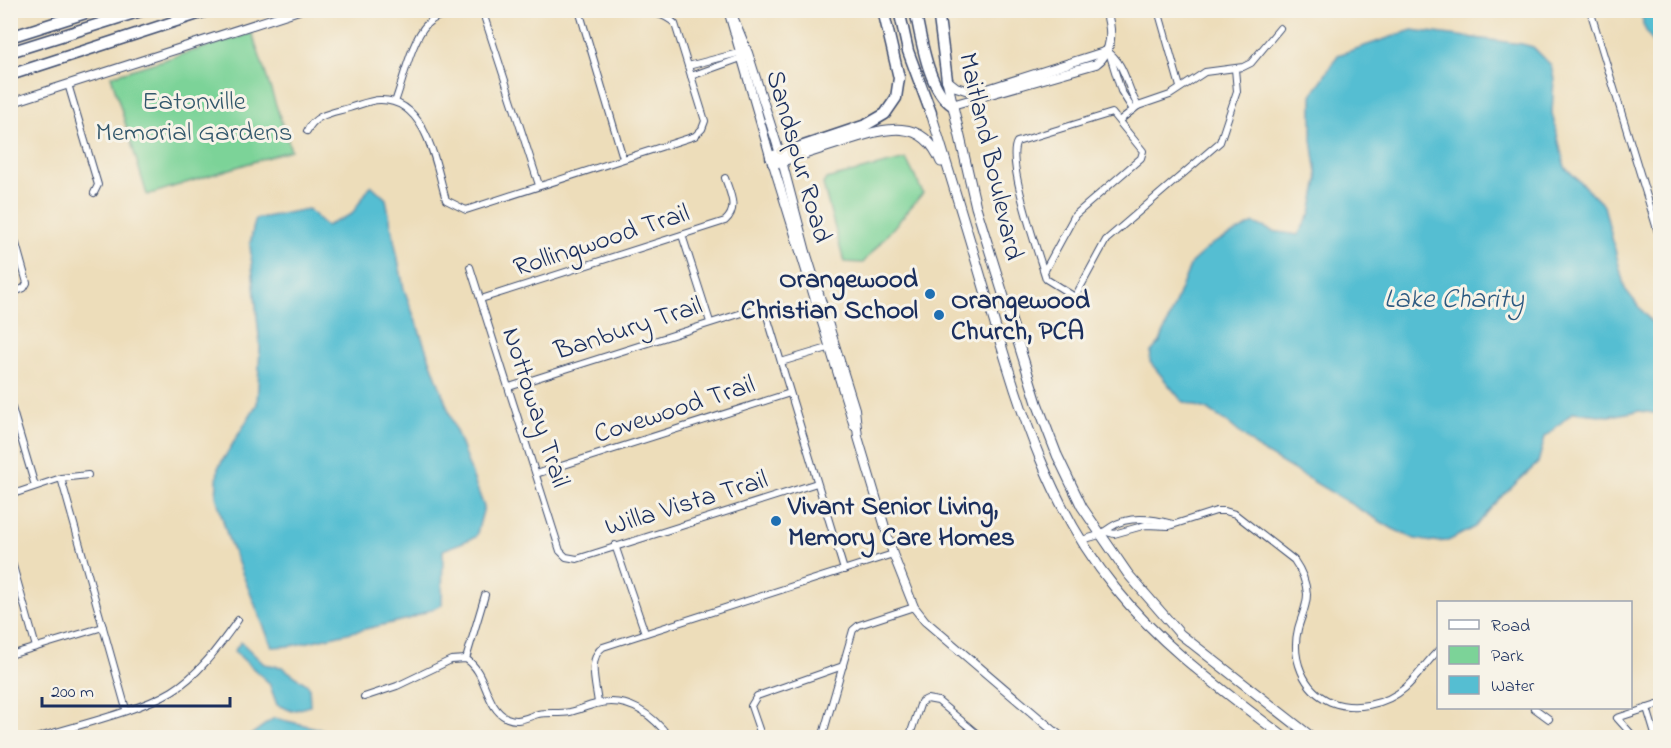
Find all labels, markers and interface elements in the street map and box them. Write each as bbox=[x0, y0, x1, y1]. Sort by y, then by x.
street label: Maitland Boulevard bbox=[947, 49, 1032, 264]
street label: Sandspur Road bbox=[754, 66, 841, 248]
park label: Eatonville Memorial Gardens bbox=[96, 83, 292, 153]
street label: Rollingwood Trail bbox=[509, 195, 695, 288]
place label: Orangewood Christian School bbox=[741, 261, 919, 331]
water label: Lake Charity bbox=[1384, 280, 1524, 321]
place label: Orangewood Church, PCA bbox=[951, 282, 1091, 352]
street label: Banbury Trail bbox=[549, 287, 708, 372]
marker: Orangewood Christian School bbox=[923, 287, 937, 301]
marker: Orangewood Church, PCA bbox=[932, 308, 946, 322]
street label: Nottoway Trail bbox=[490, 323, 579, 493]
street label: Covewood Trail bbox=[589, 366, 760, 455]
street label: Willa Vista Trail bbox=[601, 461, 773, 548]
place label: Vivant Senior Living, Memory Care Homes bbox=[787, 488, 1015, 558]
marker: Vivant Senior Living, Memory Care Homes bbox=[769, 514, 783, 528]
legend bbox=[1437, 601, 1632, 709]
text: Road bbox=[1491, 614, 1530, 640]
text: Park bbox=[1491, 644, 1524, 670]
scale bar bbox=[42, 670, 230, 708]
text: Water bbox=[1491, 674, 1535, 700]
text: 200 m bbox=[51, 680, 94, 706]

